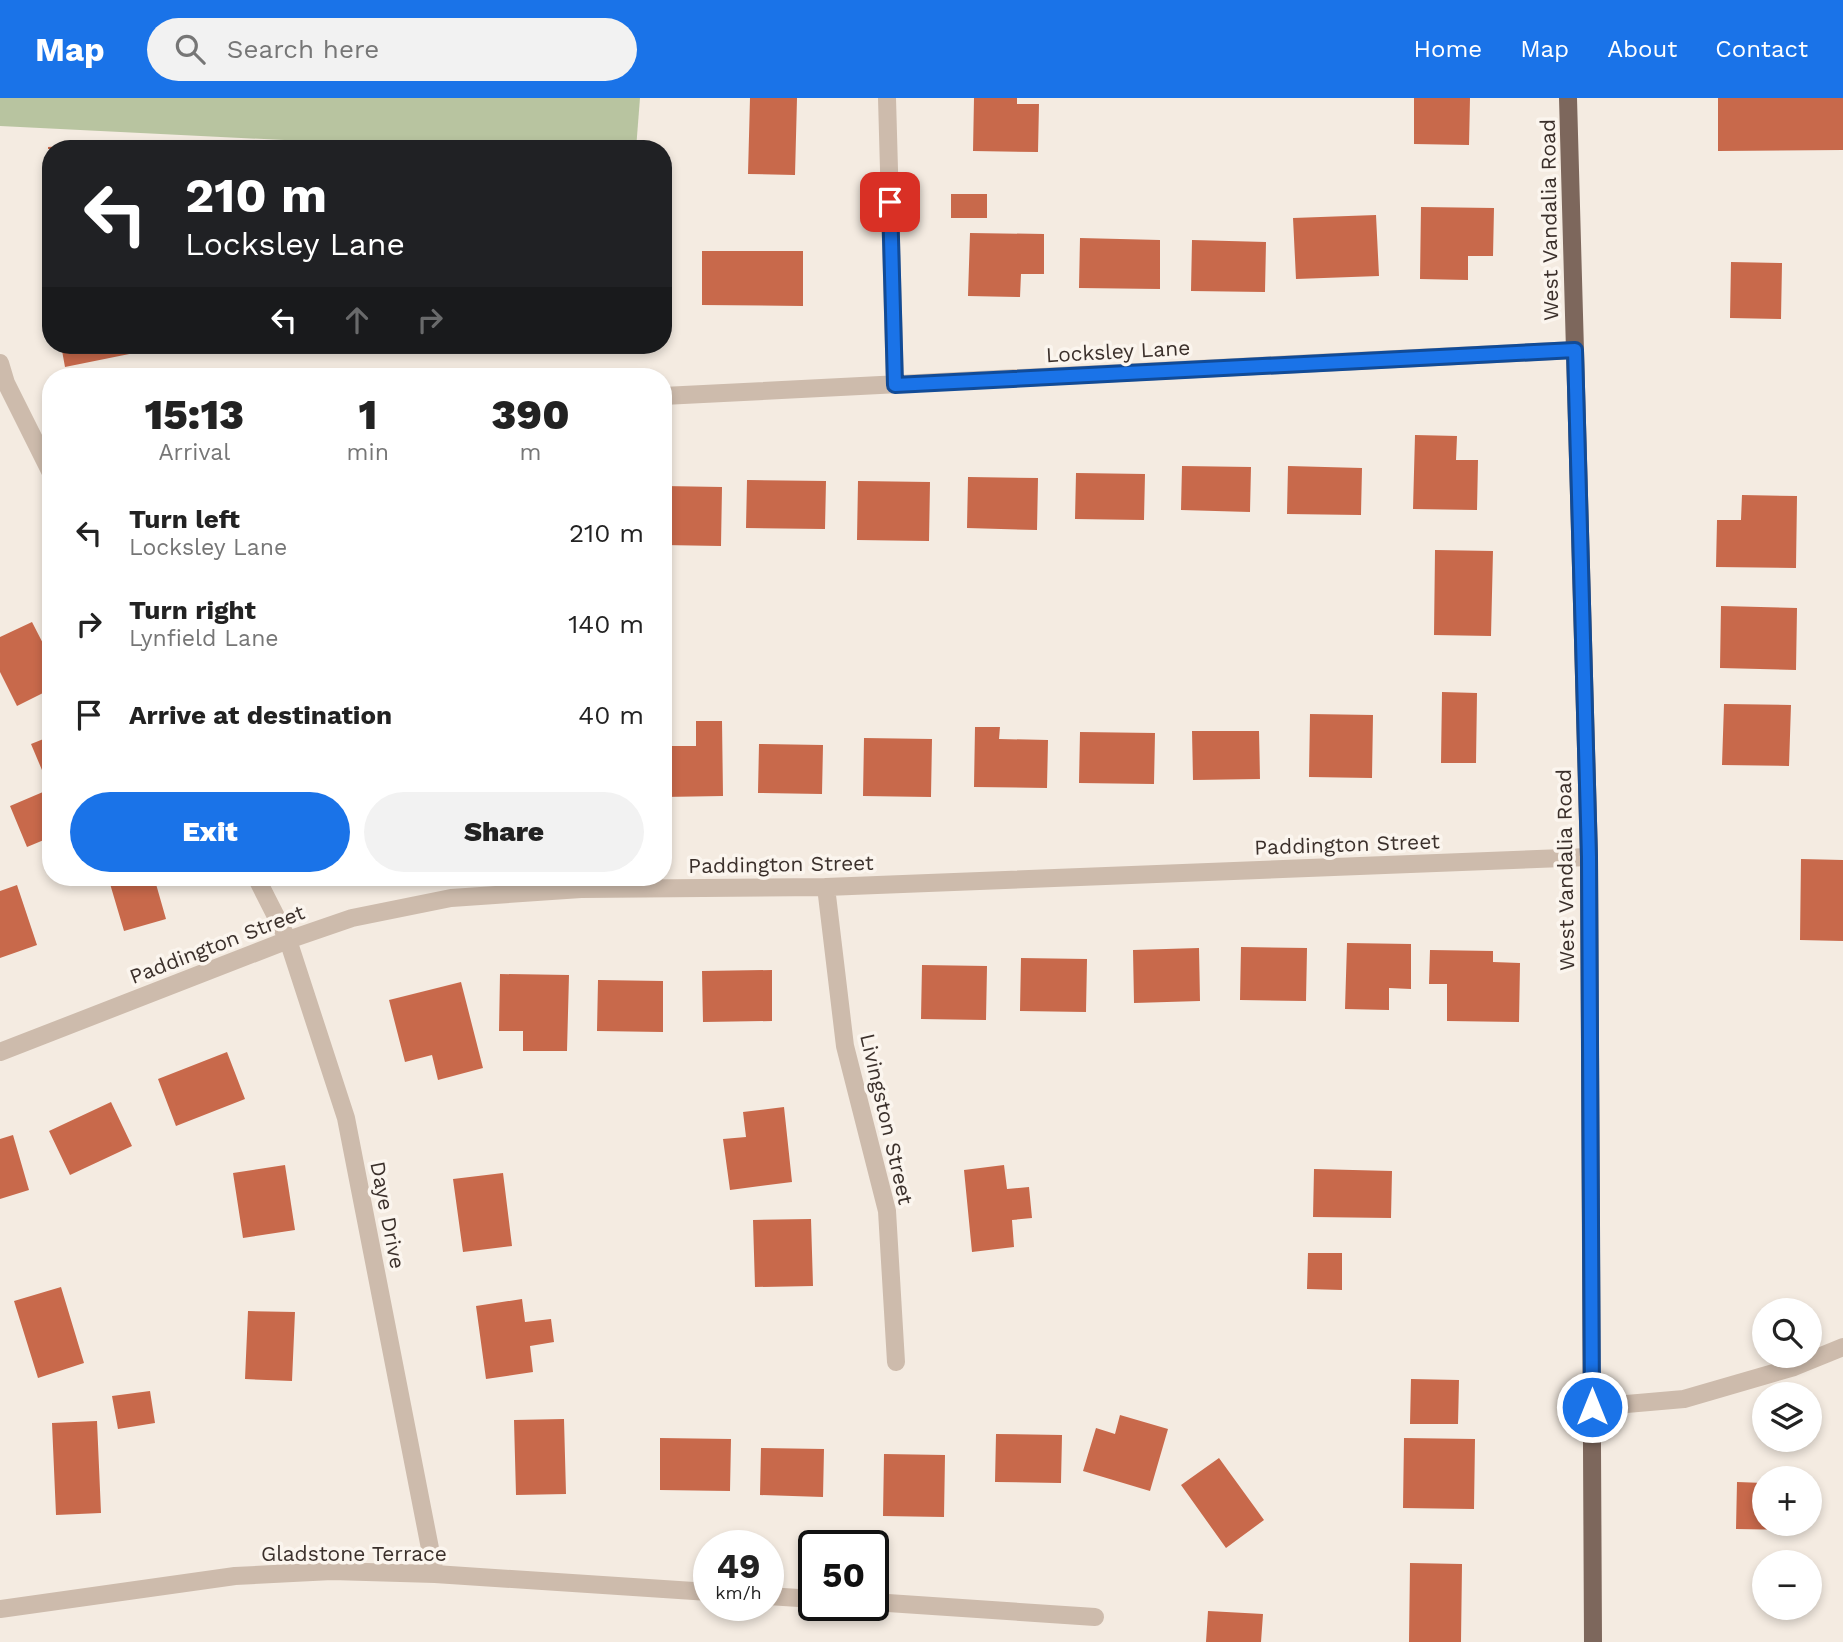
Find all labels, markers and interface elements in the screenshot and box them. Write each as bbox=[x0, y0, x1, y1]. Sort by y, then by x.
search box bbox=[147, 18, 637, 81]
text: Map bbox=[35, 30, 105, 69]
icon: search bbox=[171, 30, 209, 68]
text: Search here bbox=[227, 34, 379, 64]
text: Home bbox=[1414, 35, 1482, 63]
text: Map bbox=[1520, 35, 1569, 63]
text: About bbox=[1607, 35, 1677, 63]
text: Contact bbox=[1715, 35, 1808, 63]
street label: West Vandalia Road bbox=[1535, 119, 1563, 321]
text: 210 m bbox=[185, 166, 327, 224]
icon: left bbox=[70, 168, 161, 259]
pin bbox=[860, 172, 920, 232]
icon: arrive bbox=[871, 183, 909, 221]
text: Locksley Lane bbox=[185, 225, 405, 263]
icon: left bbox=[265, 301, 303, 339]
icon: ahead bbox=[338, 301, 376, 339]
icon: right bbox=[411, 301, 449, 339]
street label: Locksley Lane bbox=[1045, 335, 1191, 367]
text: 15:13 bbox=[144, 390, 244, 439]
text: 1 bbox=[358, 390, 377, 439]
text: 390 bbox=[491, 390, 570, 439]
text: Arrival bbox=[158, 439, 230, 466]
text: min bbox=[347, 439, 389, 466]
text: m bbox=[519, 439, 541, 466]
text: Turn left bbox=[129, 504, 240, 534]
icon: left bbox=[70, 514, 108, 552]
text: 210 m bbox=[569, 518, 644, 548]
text: Locksley Lane bbox=[129, 534, 287, 561]
text: Turn right bbox=[129, 595, 256, 625]
icon: right bbox=[70, 605, 108, 643]
text: 140 m bbox=[568, 609, 644, 639]
text: Lynfield Lane bbox=[129, 625, 279, 652]
icon: arrive bbox=[70, 696, 108, 734]
text: Arrive at destination bbox=[129, 700, 392, 730]
text: 40 m bbox=[578, 700, 644, 730]
street label: West Vandalia Road bbox=[1551, 769, 1579, 971]
button: Exit bbox=[70, 792, 350, 872]
button: Share bbox=[364, 792, 644, 872]
street label: Paddington Street bbox=[1254, 828, 1440, 860]
street label: Paddington Street bbox=[688, 850, 874, 878]
street label: Paddington Street bbox=[126, 899, 308, 989]
street label: Livingston Street bbox=[855, 1031, 919, 1207]
street label: Daye Drive bbox=[365, 1159, 411, 1271]
map controls bbox=[1752, 1298, 1822, 1620]
button: search bbox=[1752, 1298, 1822, 1368]
position arrow bbox=[1555, 1370, 1629, 1444]
button: layers bbox=[1752, 1382, 1822, 1452]
button: + bbox=[1752, 1466, 1822, 1536]
speed limit sign: 50 bbox=[798, 1530, 889, 1621]
street label: Gladstone Terrace bbox=[261, 1541, 447, 1566]
text: 49 bbox=[716, 1545, 761, 1587]
button: − bbox=[1752, 1550, 1822, 1620]
text: km/h bbox=[715, 1582, 762, 1603]

